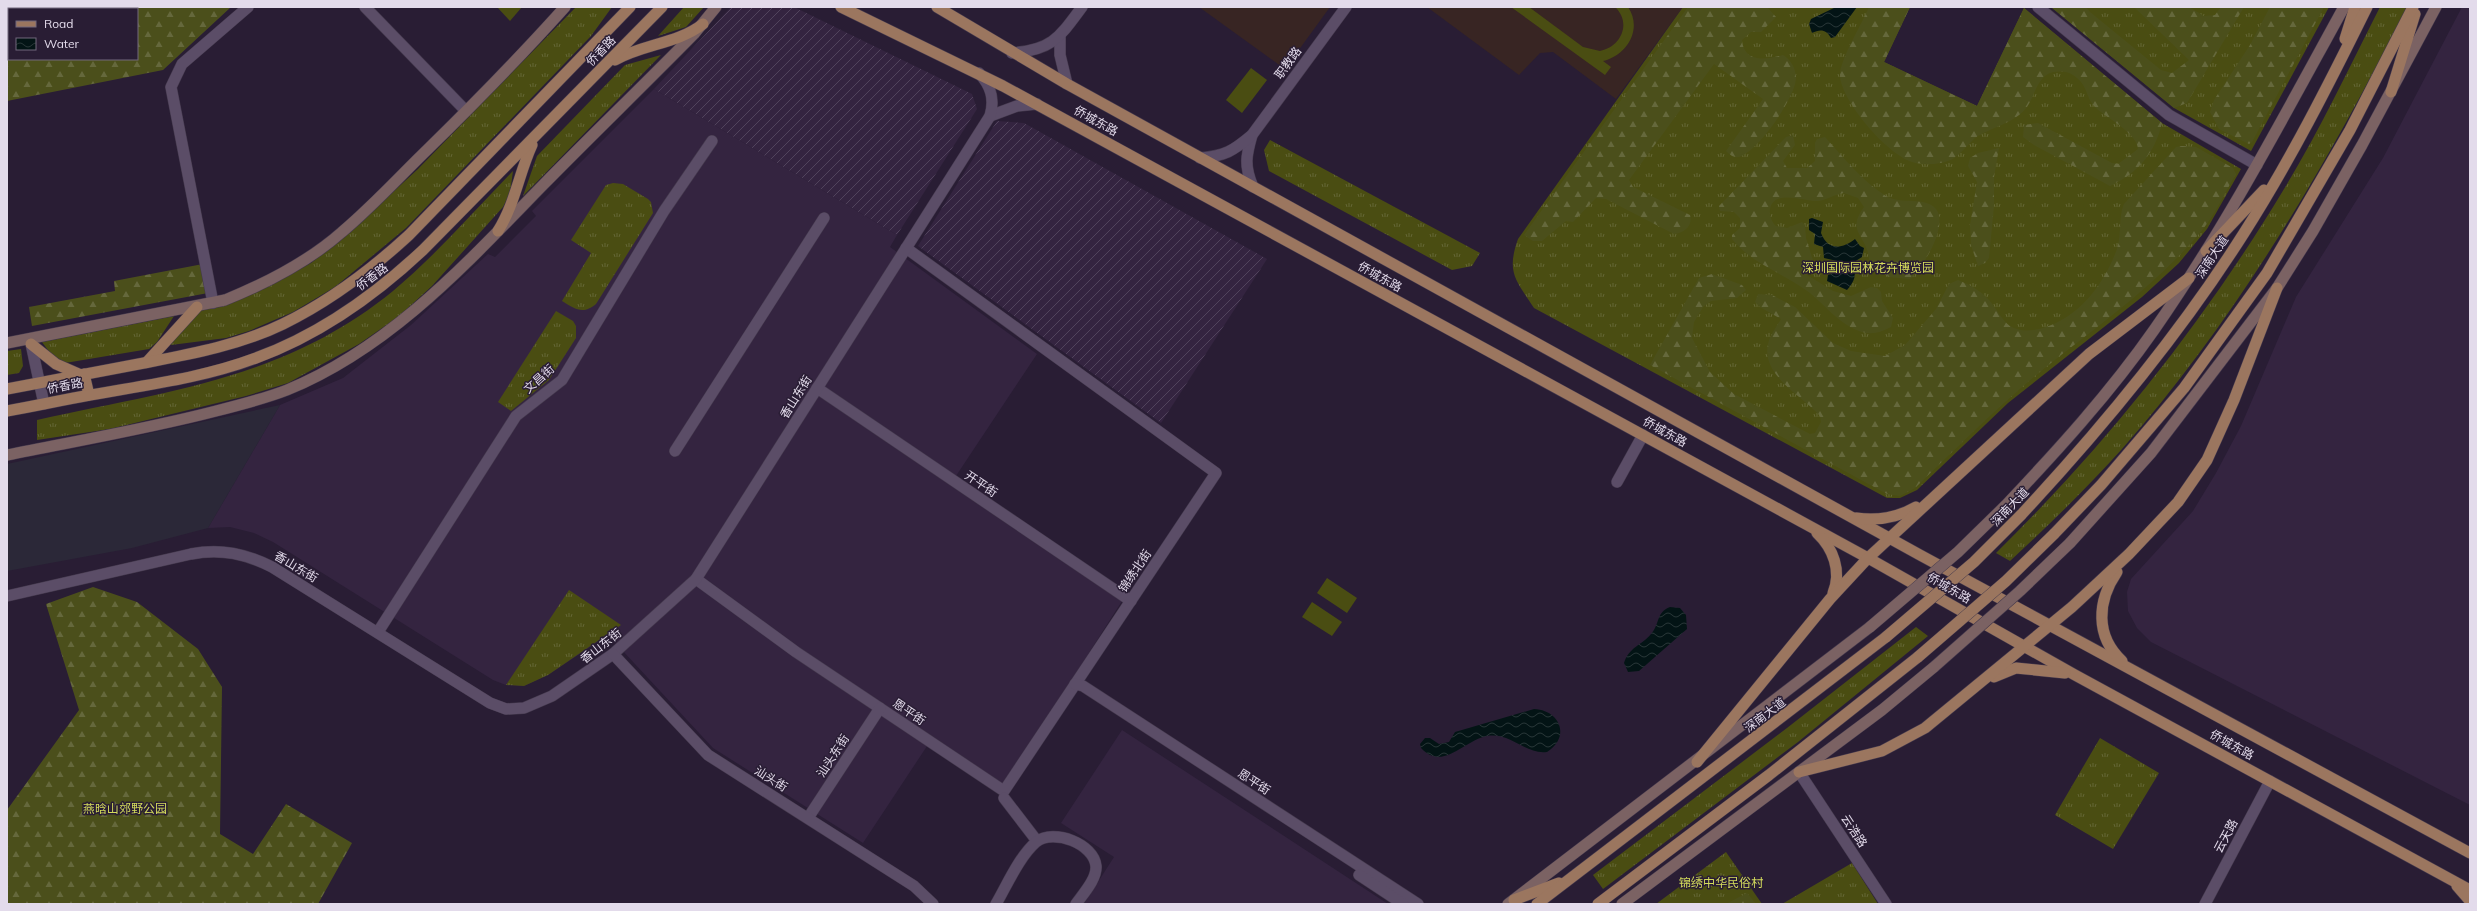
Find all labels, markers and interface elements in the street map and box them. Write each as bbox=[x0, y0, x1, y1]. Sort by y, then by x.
legend bbox=[8, 8, 138, 60]
text: Road bbox=[44, 16, 73, 31]
street label: 侨香路 bbox=[583, 32, 619, 69]
text: Water bbox=[44, 36, 80, 51]
street label: 职教路 bbox=[1271, 44, 1304, 82]
street label: 侨城东路 bbox=[1072, 102, 1121, 139]
street label: 深南大道 bbox=[2192, 233, 2231, 281]
street label: 侨城东路 bbox=[1356, 258, 1405, 295]
street label: 侨香路 bbox=[353, 260, 391, 293]
park label: 深圳国际园林花卉博览园 bbox=[1802, 260, 1934, 275]
street label: 文昌街 bbox=[520, 361, 557, 396]
street label: 香山东街 bbox=[776, 372, 815, 421]
street label: 侨香路 bbox=[46, 375, 84, 396]
street label: 侨城东路 bbox=[1641, 413, 1690, 450]
street label: 开平街 bbox=[962, 467, 1000, 500]
street label: 深南大道 bbox=[1988, 484, 2032, 529]
street label: 锦绣北街 bbox=[1115, 547, 1154, 595]
street label: 香山东街 bbox=[272, 548, 321, 585]
street label: 侨城东路 bbox=[1925, 569, 1974, 606]
street label: 香山东街 bbox=[577, 625, 624, 666]
street label: 深南大道 bbox=[1741, 694, 1788, 735]
street label: 恩平街 bbox=[890, 695, 928, 728]
street label: 侨城东路 bbox=[2208, 726, 2257, 763]
street label: 汕头东街 bbox=[813, 732, 852, 780]
street label: 汕头街 bbox=[752, 763, 791, 794]
street label: 恩平街 bbox=[1235, 765, 1273, 798]
park label: 燕晗山郊野公园 bbox=[83, 801, 167, 816]
street label: 云浩路 bbox=[1838, 812, 1871, 850]
street label: 云天路 bbox=[2210, 816, 2241, 855]
park label: 锦绣中华民俗村 bbox=[1679, 875, 1764, 890]

